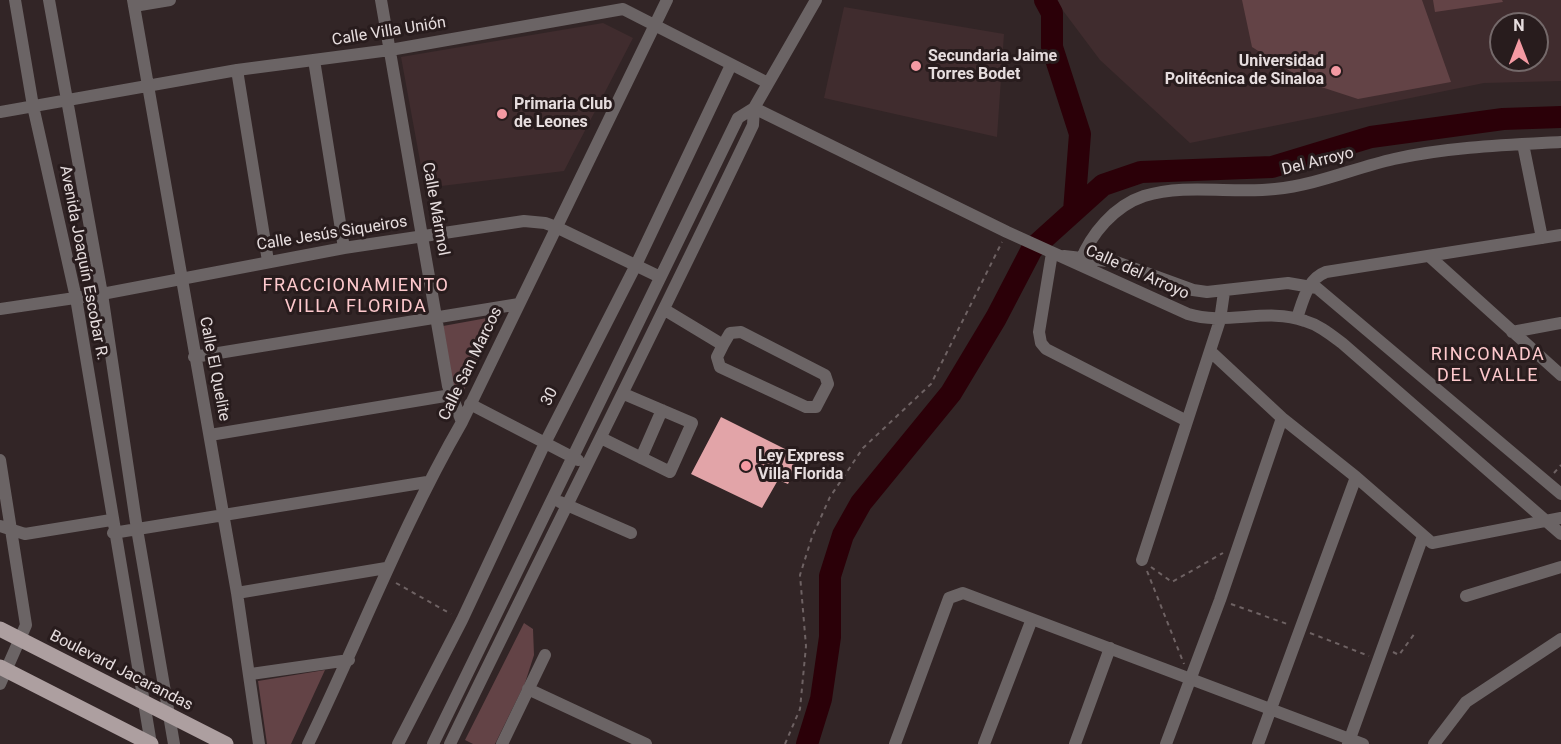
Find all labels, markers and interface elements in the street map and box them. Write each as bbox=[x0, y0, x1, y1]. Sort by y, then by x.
north arrow bbox=[1489, 12, 1549, 72]
street label: Calle Villa Unión bbox=[331, 14, 447, 50]
text: N bbox=[1513, 16, 1525, 35]
place label: Secundaria Jaime Torres Bodet bbox=[928, 47, 1057, 85]
place label: Universidad Politécnica de Sinaloa bbox=[1165, 52, 1324, 90]
marker: Secundaria Jaime Torres Bodet bbox=[909, 59, 923, 73]
marker: Universidad Politécnica de Sinaloa bbox=[1329, 64, 1343, 78]
place label: Primaria Club de Leones bbox=[514, 95, 612, 133]
marker: Primaria Club de Leones bbox=[495, 107, 509, 121]
street label: Del Arroyo bbox=[1280, 144, 1356, 180]
street label: Calle Mármol bbox=[417, 161, 453, 257]
street label: Avenida Joaquín Escobar R. bbox=[55, 164, 111, 362]
street label: Calle Jesús Siqueiros bbox=[255, 213, 409, 255]
street label: Calle del Arroyo bbox=[1082, 242, 1192, 304]
district label: FRACCIONAMIENTO VILLA FLORIDA bbox=[263, 275, 449, 318]
street label: Calle San Marcos bbox=[435, 304, 507, 424]
street label: Calle El Quelite bbox=[194, 315, 234, 423]
district label: RINCONADA DEL VALLE bbox=[1431, 344, 1545, 386]
street label: 30 bbox=[537, 385, 563, 409]
place label: Ley Express Villa Florida bbox=[758, 447, 844, 485]
marker: Ley Express Villa Florida bbox=[739, 459, 753, 473]
street label: Boulevard Jacarandas bbox=[46, 627, 196, 715]

